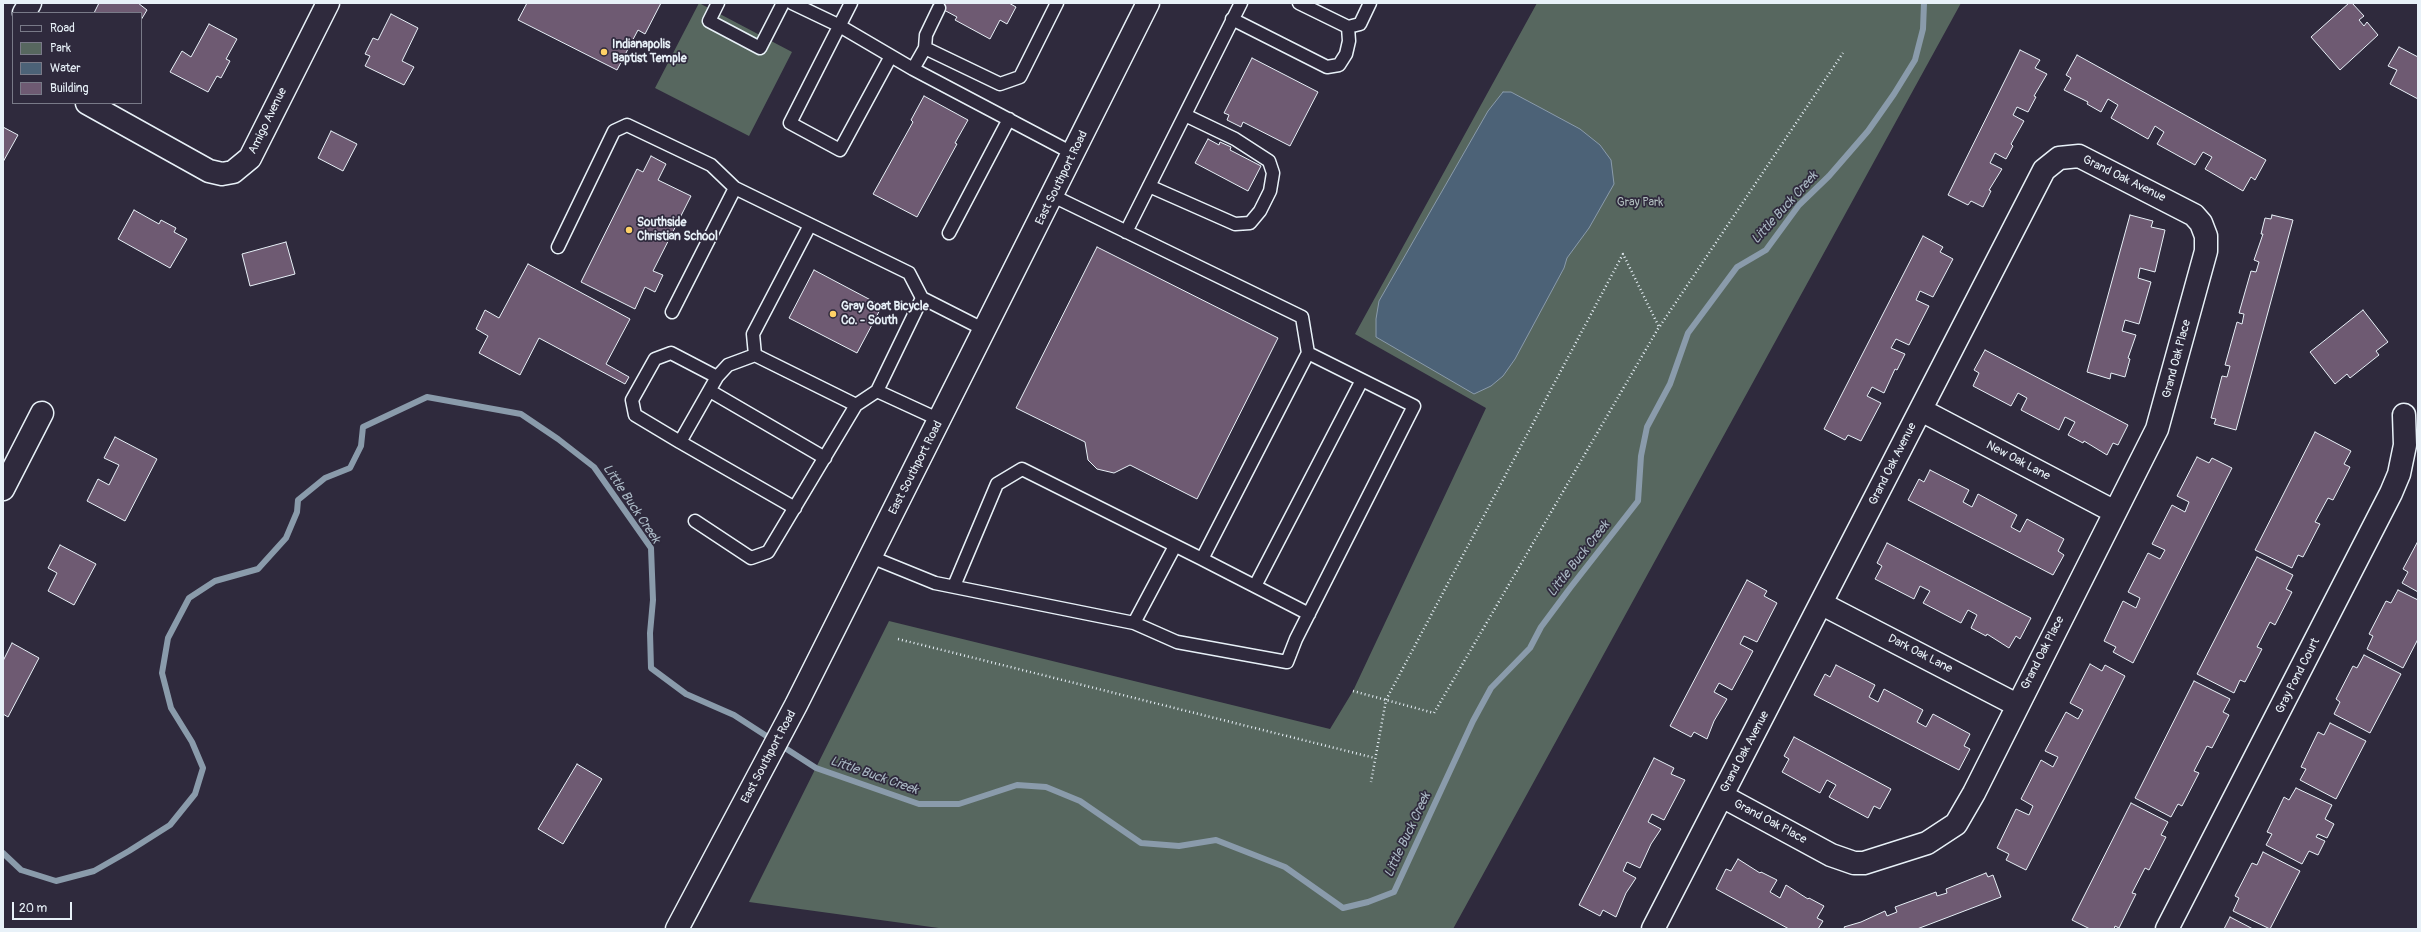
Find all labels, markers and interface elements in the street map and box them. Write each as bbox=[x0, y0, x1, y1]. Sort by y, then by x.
legend bbox=[12, 12, 142, 104]
text: Road bbox=[50, 21, 75, 36]
place label: Indianapolis Baptist Temple bbox=[612, 38, 687, 66]
text: Park bbox=[50, 41, 71, 56]
marker: Indianapolis Baptist Temple bbox=[599, 47, 609, 57]
text: Water bbox=[50, 61, 81, 76]
text: Building bbox=[50, 81, 89, 96]
street label: Amigo Avenue bbox=[246, 85, 290, 157]
street label: East Southport Road bbox=[1033, 128, 1091, 228]
street label: Grand Oak Avenue bbox=[2080, 153, 2168, 205]
water label: Little Buck Creek bbox=[1748, 169, 1822, 247]
park label: Gray Park bbox=[1617, 196, 1663, 210]
place label: Southside Christian School bbox=[637, 216, 718, 244]
marker: Southside Christian School bbox=[624, 225, 634, 235]
place label: Gray Goat Bicycle Co. - South bbox=[841, 300, 929, 328]
marker: Gray Goat Bicycle Co. - South bbox=[828, 309, 838, 319]
street label: Grand Oak Place bbox=[2160, 318, 2194, 400]
street label: East Southport Road bbox=[886, 419, 946, 517]
street label: Grand Oak Avenue bbox=[1866, 420, 1920, 508]
street label: New Oak Lane bbox=[1984, 438, 2052, 484]
water label: Little Buck Creek bbox=[599, 462, 663, 546]
water label: Little Buck Creek bbox=[1545, 518, 1613, 600]
street label: Grand Oak Place bbox=[2018, 614, 2068, 692]
street label: Dark Oak Lane bbox=[1885, 632, 1955, 676]
street label: Gray Pond Court bbox=[2273, 636, 2323, 716]
street label: East Southport Road bbox=[738, 708, 800, 806]
street label: Grand Oak Avenue bbox=[1717, 709, 1773, 795]
water label: Little Buck Creek bbox=[828, 754, 920, 798]
water label: Little Buck Creek bbox=[1382, 790, 1434, 880]
street label: Grand Oak Place bbox=[1731, 797, 1809, 847]
scale bar bbox=[14, 894, 74, 920]
text: 20 m bbox=[19, 901, 47, 916]

